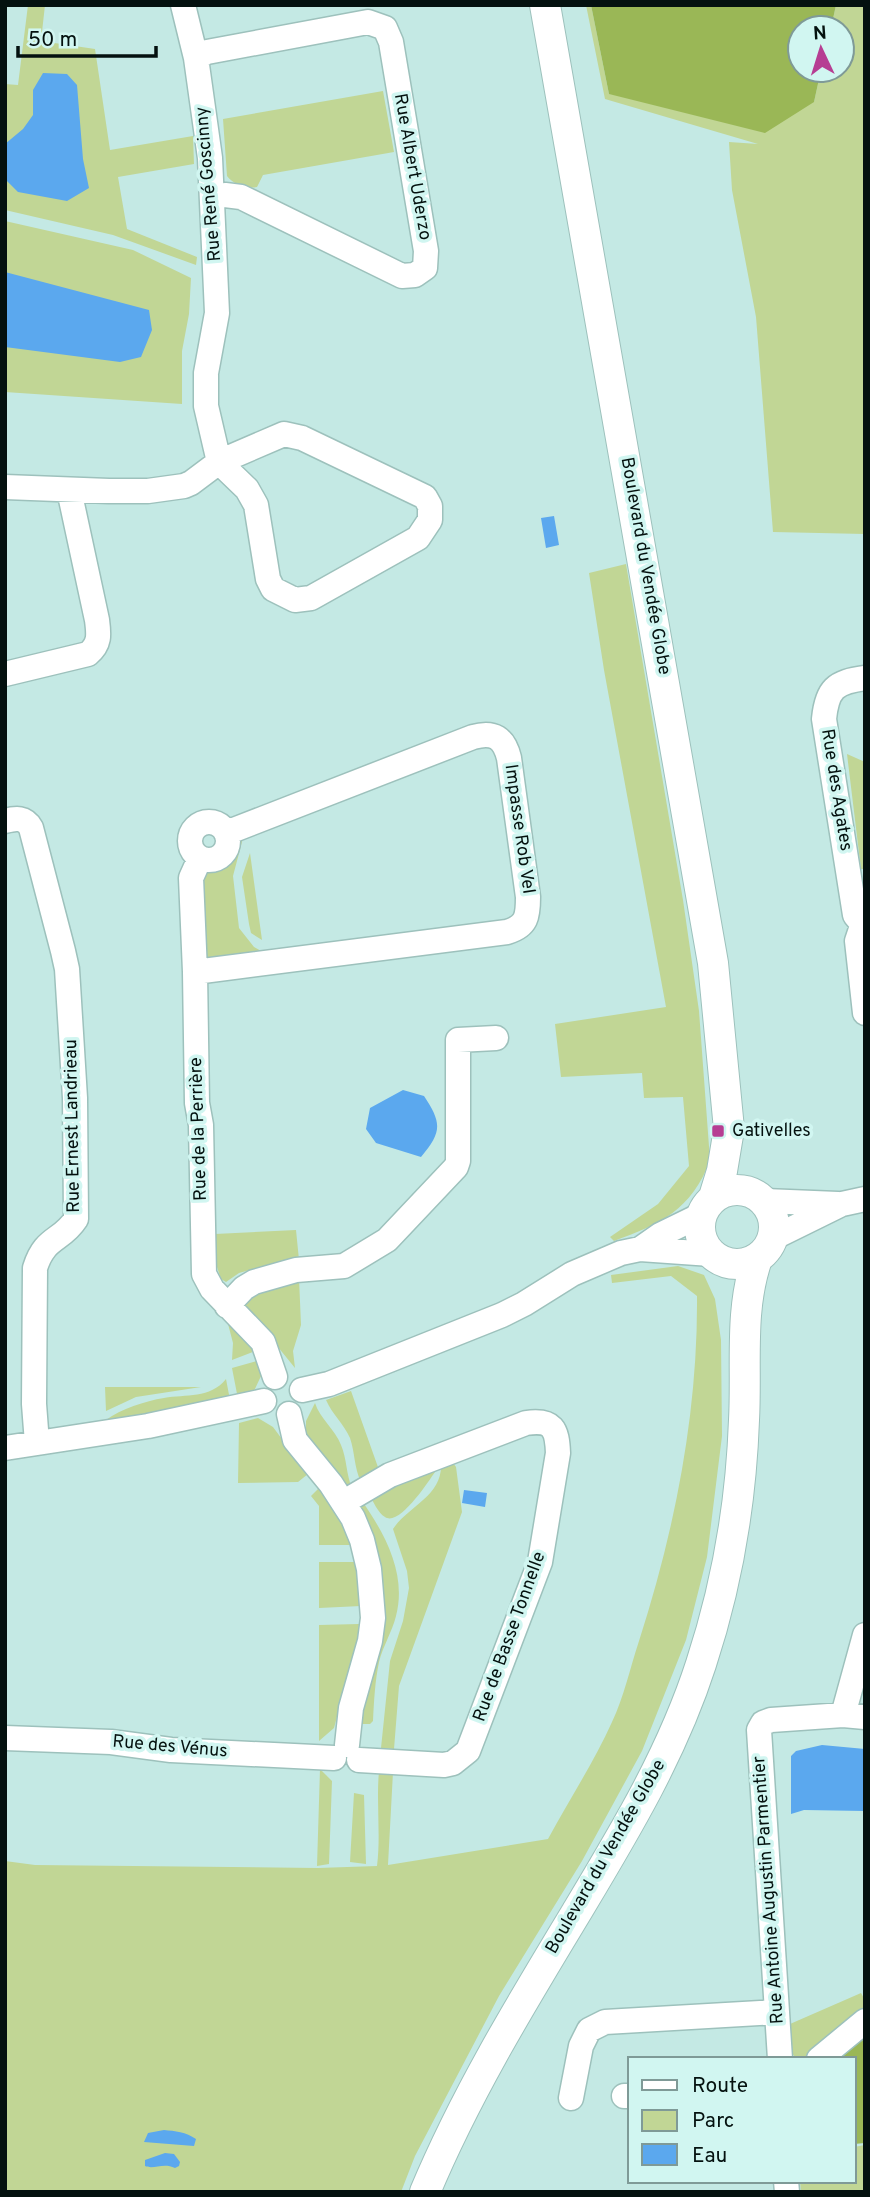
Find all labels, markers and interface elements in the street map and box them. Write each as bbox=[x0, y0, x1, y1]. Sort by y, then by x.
scale bar bbox=[18, 14, 156, 58]
north arrow bbox=[786, 14, 856, 84]
text: N bbox=[812, 22, 828, 46]
text: 50 m bbox=[28, 27, 77, 54]
street label: Rue Albert Uderzo bbox=[388, 92, 436, 242]
street label: Rue René Goscinny bbox=[191, 106, 227, 262]
street label: Boulevard du Vendée Globe bbox=[615, 455, 675, 677]
street label: Rue des Agates bbox=[815, 727, 857, 853]
street label: Impasse Rob Vel bbox=[499, 763, 539, 895]
street label: Rue Ernest Landrieau bbox=[60, 1039, 86, 1213]
street label: Rue de la Perrière bbox=[185, 1057, 213, 1201]
place label: Gativelles bbox=[732, 1120, 811, 1143]
marker: Gativelles bbox=[710, 1123, 726, 1139]
street label: Rue de Basse Tonnelle bbox=[469, 1549, 551, 1725]
street label: Rue des Vénus bbox=[111, 1731, 229, 1763]
street label: Rue Antoine Augustin Parmentier bbox=[748, 1755, 790, 2025]
street label: Boulevard du Vendée Globe bbox=[541, 1756, 671, 1958]
legend bbox=[628, 2057, 856, 2183]
text: Route bbox=[692, 2073, 748, 2100]
text: Parc bbox=[692, 2108, 734, 2135]
text: Eau bbox=[692, 2143, 727, 2170]

